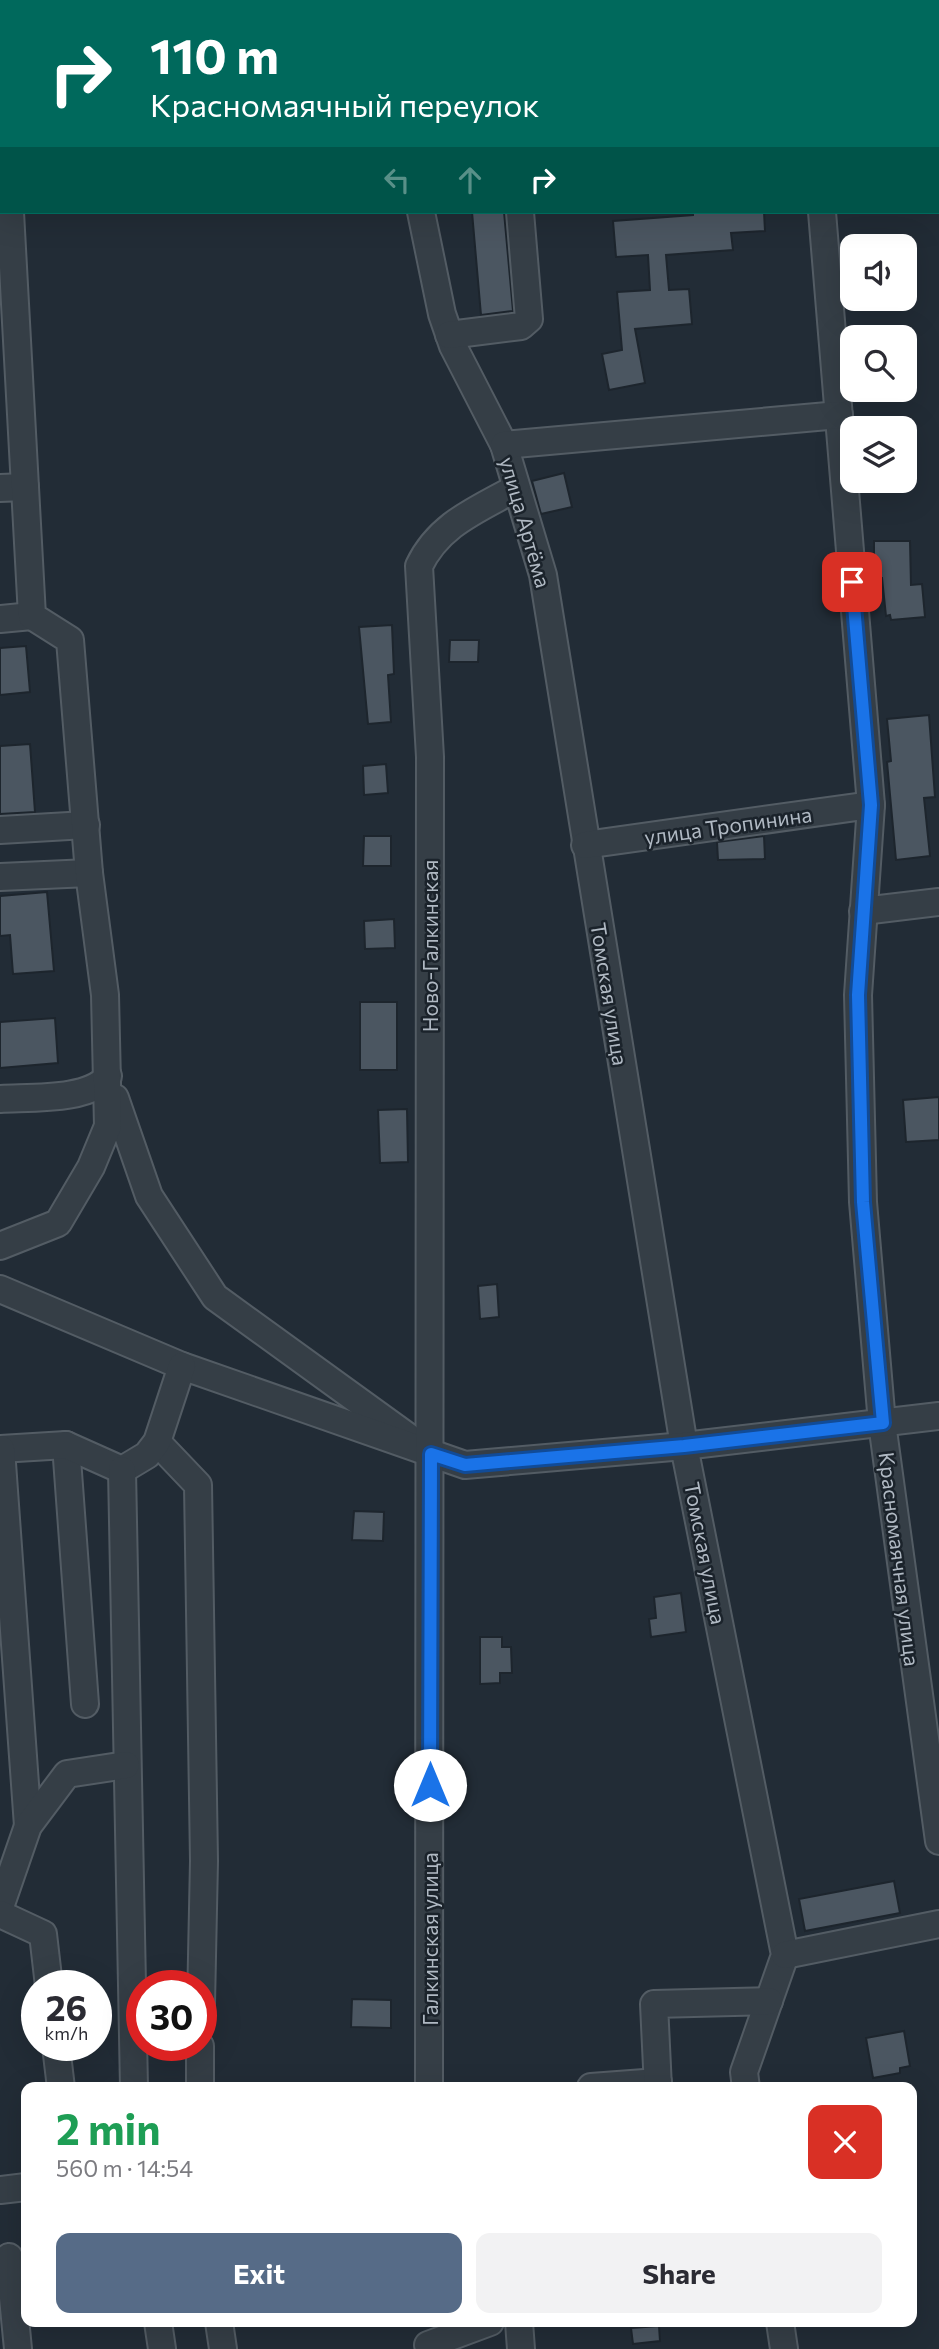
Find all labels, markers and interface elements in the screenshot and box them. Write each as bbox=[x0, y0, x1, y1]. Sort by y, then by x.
text: 110 m bbox=[150, 24, 279, 84]
icon: right bbox=[35, 28, 126, 119]
text: Красномаячный переулок bbox=[150, 84, 539, 124]
icon: left bbox=[378, 161, 416, 199]
icon: ahead bbox=[451, 161, 489, 199]
icon: right bbox=[524, 161, 562, 199]
map controls bbox=[840, 234, 917, 493]
button: sound bbox=[840, 234, 917, 311]
button: search bbox=[840, 325, 917, 402]
button: layers bbox=[840, 416, 917, 493]
street label: улица Артёма bbox=[495, 454, 557, 590]
pin bbox=[822, 552, 882, 612]
icon: arrive bbox=[833, 563, 871, 601]
street label: улица Тропинина bbox=[643, 801, 813, 849]
street label: Ново-Галкинская bbox=[417, 860, 442, 1032]
street label: Томская улица bbox=[586, 921, 634, 1067]
street label: Красномаячная улица bbox=[874, 1451, 926, 1667]
street label: Томская улица bbox=[680, 1480, 732, 1626]
position arrow bbox=[393, 1748, 467, 1822]
street label: Галкинская улица bbox=[417, 1852, 442, 2026]
speed limit sign: 30 bbox=[126, 1970, 217, 2061]
text: 26 bbox=[46, 1985, 87, 2028]
text: km/h bbox=[45, 2022, 88, 2044]
text: 2 min bbox=[56, 2102, 161, 2154]
button: close bbox=[808, 2105, 882, 2179]
text: 560 m · 14:54 bbox=[56, 2154, 193, 2182]
button: Exit bbox=[56, 2233, 462, 2313]
button: Share bbox=[476, 2233, 882, 2313]

